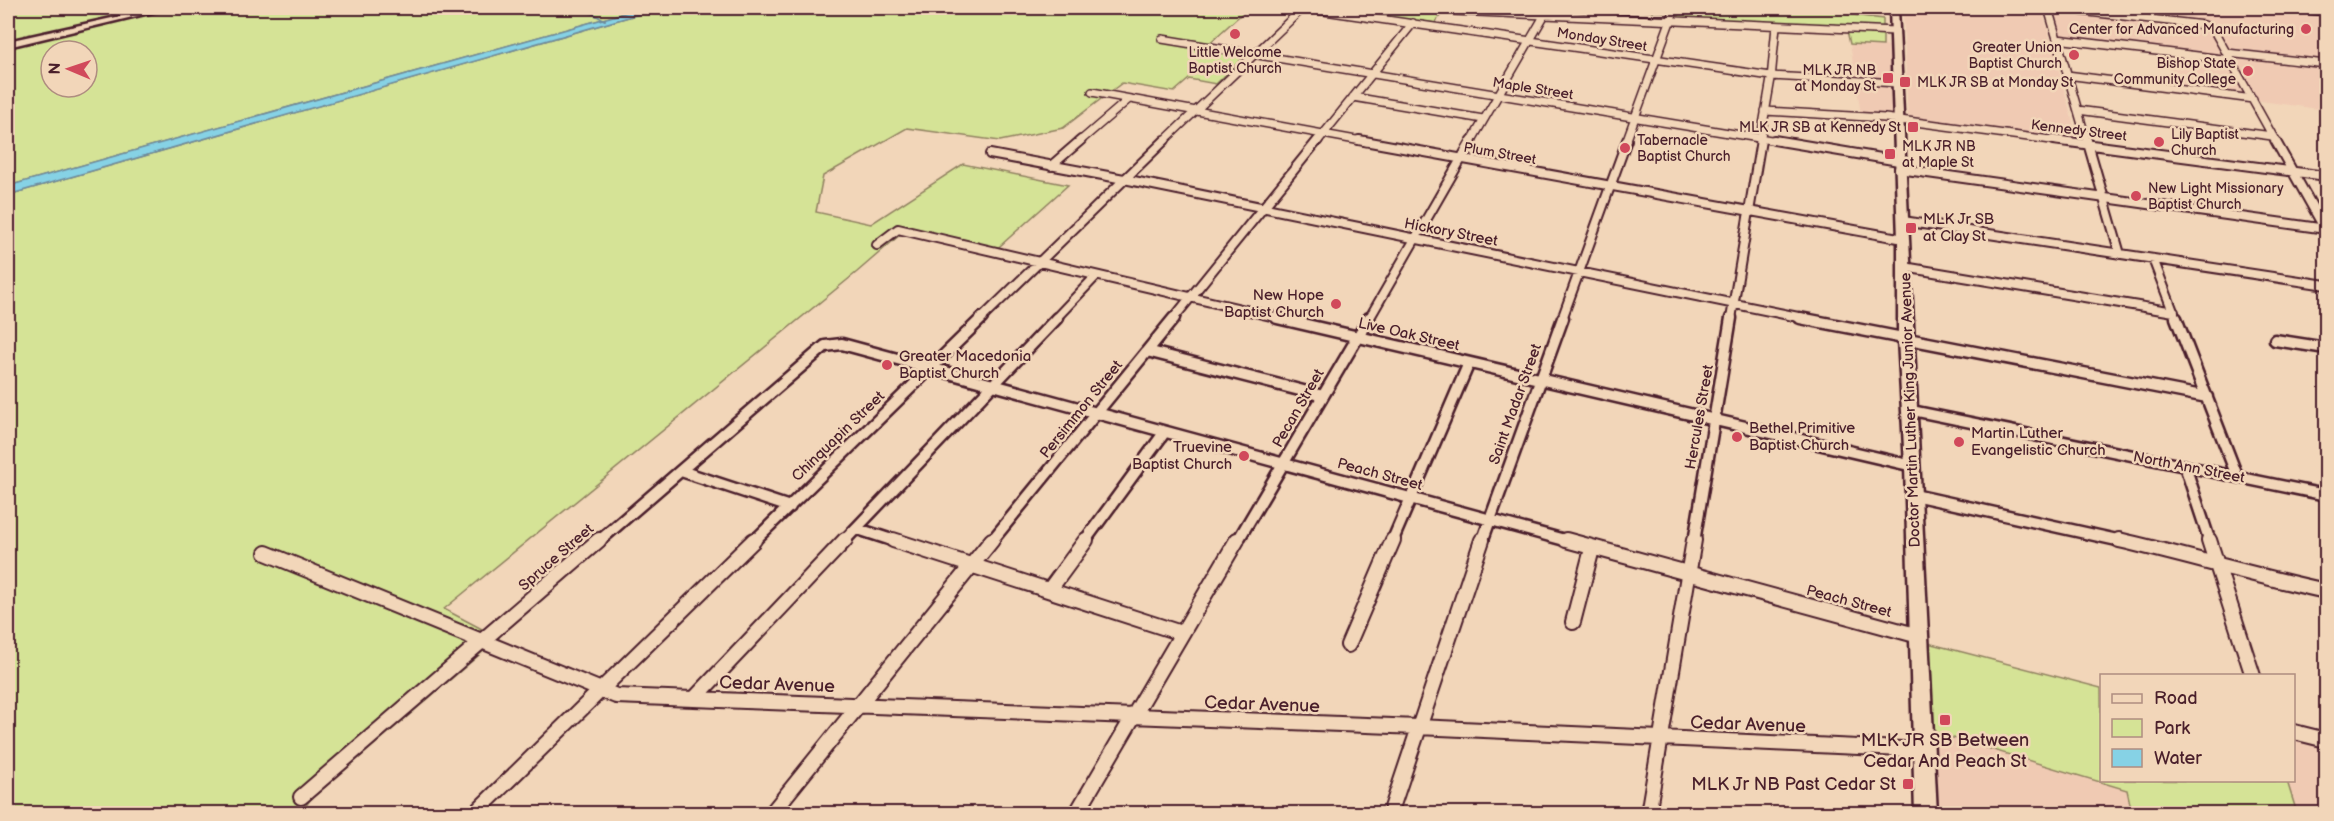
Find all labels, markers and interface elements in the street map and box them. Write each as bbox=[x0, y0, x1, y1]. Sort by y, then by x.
place label: Center for Advanced Manufacturing bbox=[2069, 21, 2294, 38]
marker: Center for Advanced Manufacturing bbox=[2299, 22, 2313, 36]
street label: Monday Street bbox=[1556, 24, 1649, 55]
marker: Little Welcome Baptist Church bbox=[1228, 27, 1242, 41]
north arrow bbox=[39, 39, 99, 99]
place label: Greater Union Baptist Church bbox=[1969, 39, 2062, 72]
place label: Little Welcome Baptist Church bbox=[1188, 44, 1282, 77]
marker: Greater Union Baptist Church bbox=[2067, 48, 2081, 62]
place label: Bishop State Community College bbox=[2114, 55, 2236, 88]
text: N bbox=[46, 62, 65, 75]
place label: MLK JR NB at Monday St bbox=[1794, 62, 1877, 95]
marker: Bishop State Community College bbox=[2241, 64, 2255, 78]
marker: MLK JR NB at Monday St bbox=[1881, 71, 1895, 85]
street label: Maple Street bbox=[1491, 74, 1575, 103]
place label: MLK JR SB at Monday St bbox=[1917, 74, 2074, 91]
marker: MLK JR SB at Monday St bbox=[1898, 75, 1912, 89]
street label: Kennedy Street bbox=[2030, 116, 2129, 145]
place label: MLK JR SB at Kennedy St bbox=[1739, 119, 1902, 136]
marker: MLK JR SB at Kennedy St bbox=[1906, 120, 1920, 134]
place label: Lily Baptist Church bbox=[2171, 126, 2240, 159]
place label: Tabernacle Baptist Church bbox=[1637, 132, 1731, 165]
marker: Lily Baptist Church bbox=[2152, 135, 2166, 149]
place label: MLK JR NB at Maple St bbox=[1902, 138, 1976, 171]
street label: Plum Street bbox=[1462, 139, 1538, 168]
marker: Tabernacle Baptist Church bbox=[1618, 141, 1632, 155]
marker: MLK JR NB at Maple St bbox=[1883, 147, 1897, 161]
place label: New Light Missionary Baptist Church bbox=[2148, 180, 2284, 213]
marker: New Light Missionary Baptist Church bbox=[2129, 189, 2143, 203]
place label: MLK Jr SB at Clay St bbox=[1923, 210, 1994, 246]
street label: Hickory Street bbox=[1402, 214, 1500, 251]
marker: MLK Jr SB at Clay St bbox=[1904, 221, 1918, 235]
street label: Doctor Martin Luther King Junior Avenue bbox=[1896, 272, 1925, 548]
place label: New Hope Baptist Church bbox=[1224, 286, 1324, 322]
marker: New Hope Baptist Church bbox=[1329, 297, 1343, 311]
street label: Live Oak Street bbox=[1356, 314, 1462, 355]
street label: Saint Madar Street bbox=[1485, 341, 1546, 467]
place label: Greater Macedonia Baptist Church bbox=[899, 347, 1031, 383]
street label: Persimmon Street bbox=[1036, 356, 1127, 462]
marker: Greater Macedonia Baptist Church bbox=[880, 358, 894, 372]
street label: Hercules Street bbox=[1681, 363, 1718, 471]
street label: Pecan Street bbox=[1268, 365, 1329, 451]
street label: Chinquapin Street bbox=[788, 387, 889, 486]
place label: Bethel Primitive Baptist Church bbox=[1749, 419, 1855, 455]
place label: Martin Luther Evangelistic Church bbox=[1971, 424, 2106, 460]
marker: Bethel Primitive Baptist Church bbox=[1730, 430, 1744, 444]
marker: Martin Luther Evangelistic Church bbox=[1952, 435, 1966, 449]
place label: Truevine Baptist Church bbox=[1132, 438, 1232, 474]
street label: North Ann Street bbox=[2131, 447, 2247, 488]
marker: Truevine Baptist Church bbox=[1237, 449, 1251, 463]
street label: Peach Street bbox=[1335, 454, 1425, 495]
street label: Spruce Street bbox=[515, 519, 598, 595]
street label: Peach Street bbox=[1804, 581, 1894, 622]
street label: Cedar Avenue bbox=[719, 672, 836, 697]
legend bbox=[2100, 674, 2295, 782]
text: Road bbox=[2154, 688, 2198, 709]
street label: Cedar Avenue bbox=[1204, 692, 1321, 717]
street label: Cedar Avenue bbox=[1690, 712, 1807, 737]
marker: MLK JR SB Between Cedar And Peach St bbox=[1938, 713, 1952, 727]
text: Park bbox=[2154, 718, 2190, 739]
place label: MLK JR SB Between Cedar And Peach St bbox=[1861, 730, 2029, 772]
text: Water bbox=[2154, 748, 2202, 769]
place label: MLK Jr NB Past Cedar St bbox=[1691, 774, 1896, 795]
marker: MLK Jr NB Past Cedar St bbox=[1901, 777, 1915, 791]

